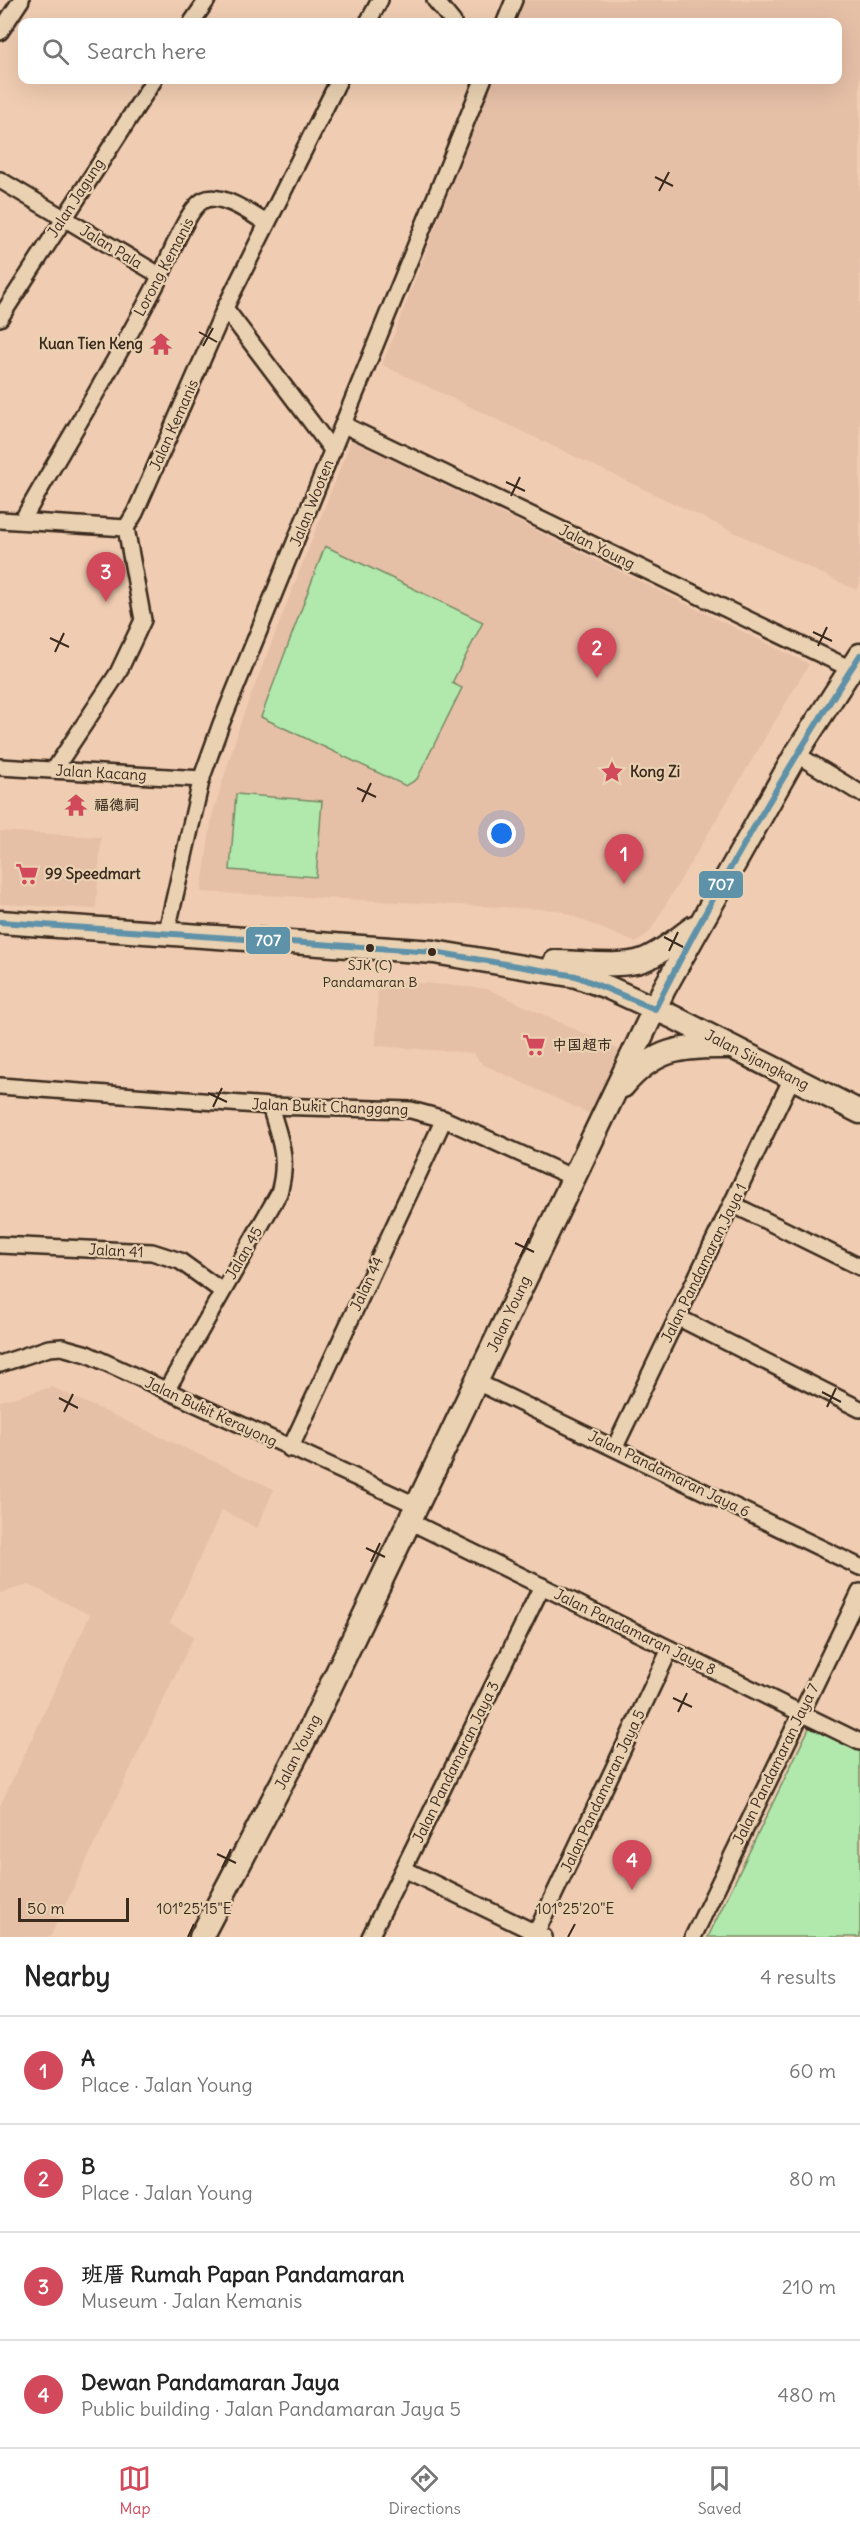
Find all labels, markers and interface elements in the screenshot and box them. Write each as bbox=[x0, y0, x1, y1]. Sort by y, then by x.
search box bbox=[18, 18, 842, 84]
icon: search bbox=[39, 35, 72, 68]
text: Search here bbox=[87, 37, 206, 65]
street label: Jalan Jagung bbox=[43, 155, 108, 241]
street label: Lorong Kemanis bbox=[130, 214, 198, 319]
street label: Jalan Pala bbox=[77, 221, 146, 273]
temple icon: Kuan Tien Keng bbox=[148, 331, 174, 357]
place label: Kuan Tien Keng bbox=[39, 334, 143, 354]
street label: Jalan Kemanis bbox=[145, 376, 202, 473]
street label: Jalan Wooten bbox=[286, 456, 338, 549]
street label: Jalan Young bbox=[556, 520, 638, 573]
pin: 3 bbox=[86, 552, 126, 602]
pin: 2 bbox=[578, 628, 616, 678]
place icon: Kong Zi bbox=[599, 759, 625, 785]
street label: Jalan Kacang bbox=[55, 761, 147, 784]
place label: Kong Zi bbox=[630, 762, 680, 782]
temple icon: 福德祠 bbox=[63, 792, 89, 818]
place label: 福德祠 bbox=[94, 795, 139, 814]
your location bbox=[487, 819, 516, 848]
pin: 1 bbox=[604, 834, 644, 884]
supermarket icon: 99 Speedmart bbox=[14, 861, 40, 887]
place label: 99 Speedmart bbox=[45, 864, 142, 884]
line badge: 707 bbox=[698, 870, 744, 899]
text: 707 bbox=[708, 874, 734, 894]
line badge: 707 bbox=[245, 926, 291, 955]
text: 707 bbox=[255, 930, 281, 950]
marker: SJK (C) Pandamaran B bbox=[364, 942, 376, 954]
unlabelled marker bbox=[426, 946, 438, 958]
place label: SJK (C) Pandamaran B bbox=[323, 956, 417, 991]
street label: Jalan Sijangkang bbox=[702, 1025, 812, 1094]
supermarket icon: 中国超市 bbox=[521, 1032, 547, 1058]
place label: 中国超市 bbox=[552, 1035, 612, 1054]
street label: Jalan Bukit Changgang bbox=[251, 1094, 409, 1119]
street label: Jalan Pandamaran Jaya 1 bbox=[657, 1180, 750, 1346]
street label: Jalan 45 bbox=[221, 1223, 266, 1282]
street label: Jalan 41 bbox=[88, 1240, 144, 1261]
street label: Jalan 44 bbox=[346, 1253, 387, 1314]
street label: Jalan Young bbox=[483, 1273, 534, 1355]
street label: Jalan Bukit Kerayong bbox=[142, 1373, 280, 1451]
street label: Jalan Pandamaran Jaya 6 bbox=[585, 1426, 753, 1521]
street label: Jalan Pandamaran Jaya 8 bbox=[551, 1584, 719, 1679]
street label: Jalan Pandamaran Jaya 3 bbox=[408, 1678, 503, 1846]
street label: Jalan Pandamaran Jaya 7 bbox=[728, 1680, 823, 1847]
street label: Jalan Pandamaran Jaya 5 bbox=[556, 1706, 649, 1875]
street label: Jalan Young bbox=[271, 1711, 325, 1793]
pin: 4 bbox=[612, 1840, 652, 1890]
scale bar bbox=[18, 1895, 129, 1922]
text: 50 m bbox=[27, 1898, 65, 1918]
text: 101°25'15"E bbox=[156, 1899, 232, 1918]
text: 101°25'20"E bbox=[536, 1899, 614, 1918]
text: Nearby bbox=[24, 1960, 110, 1993]
text: 4 results bbox=[760, 1964, 836, 1989]
text: A bbox=[81, 2044, 95, 2072]
text: 1 bbox=[40, 2058, 47, 2083]
text: 60 m bbox=[789, 2058, 836, 2083]
text: Place · Jalan Young bbox=[81, 2072, 253, 2097]
text: B bbox=[81, 2152, 95, 2180]
text: 2 bbox=[38, 2166, 49, 2191]
text: 80 m bbox=[789, 2166, 836, 2191]
text: Place · Jalan Young bbox=[81, 2180, 253, 2205]
text: 班厝 Rumah Papan Pandamaran bbox=[81, 2260, 404, 2288]
text: 3 bbox=[38, 2274, 49, 2299]
text: 210 m bbox=[782, 2274, 836, 2299]
text: Museum · Jalan Kemanis bbox=[81, 2288, 302, 2313]
text: Dewan Pandamaran Jaya bbox=[81, 2368, 340, 2396]
text: 4 bbox=[38, 2382, 49, 2407]
text: 480 m bbox=[777, 2382, 836, 2407]
text: Public building · Jalan Pandamaran Jaya 5 bbox=[81, 2396, 461, 2421]
tab: Map bbox=[118, 2462, 151, 2518]
tab: Directions bbox=[388, 2462, 461, 2518]
tab: Saved bbox=[698, 2462, 742, 2518]

